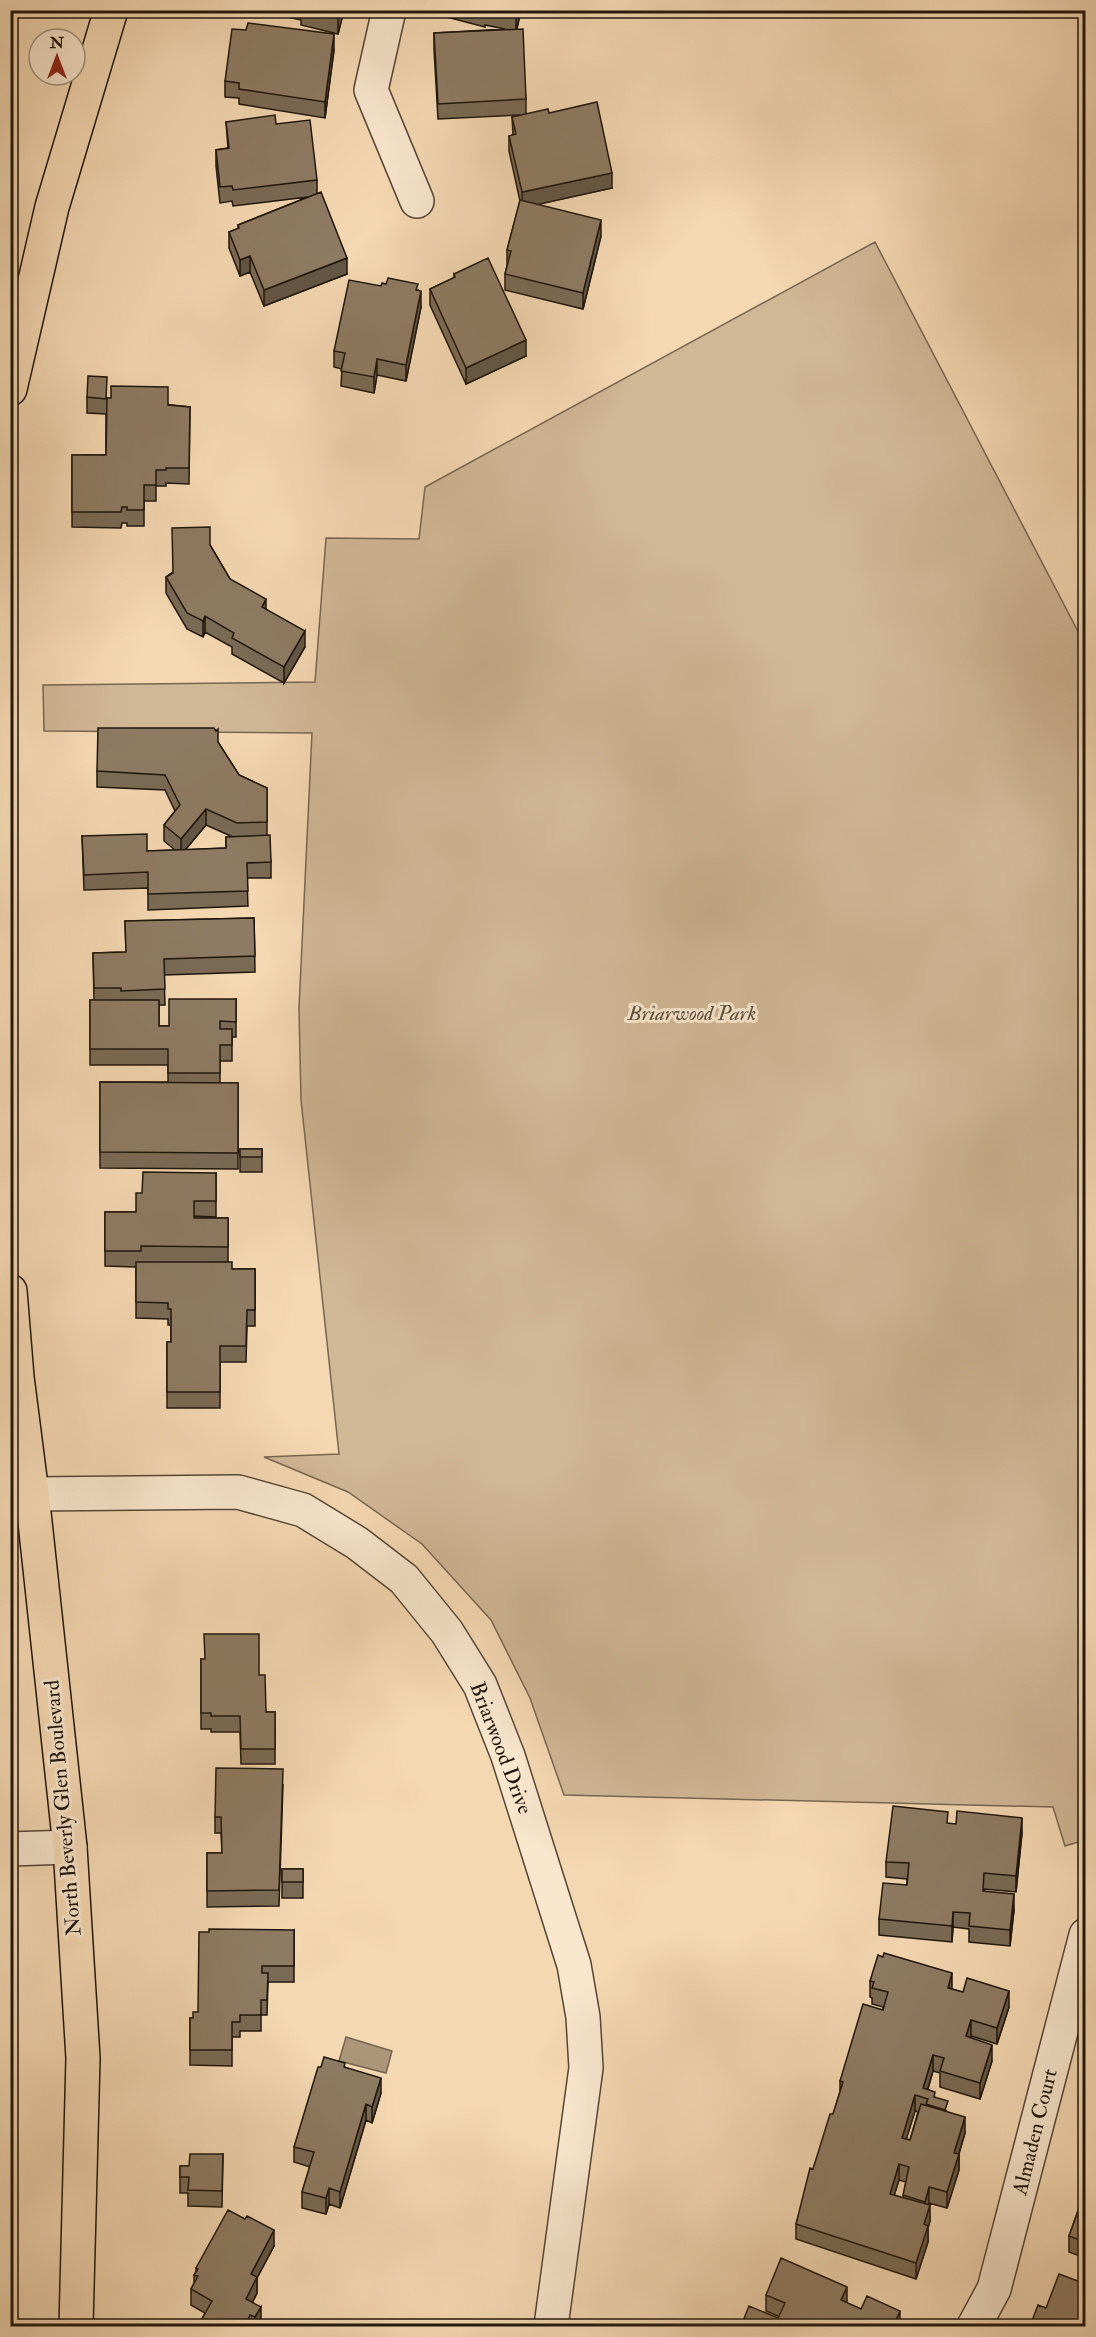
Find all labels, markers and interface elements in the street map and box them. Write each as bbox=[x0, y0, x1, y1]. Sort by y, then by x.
north arrow bbox=[27, 27, 87, 87]
text: N bbox=[49, 33, 65, 53]
park label: Briarwood Park bbox=[627, 1000, 756, 1027]
street label: North Beverly Glen Boulevard bbox=[38, 1678, 88, 1937]
street label: Briarwood Drive bbox=[463, 1678, 539, 1818]
street label: Almaden Court bbox=[1006, 2066, 1064, 2199]

